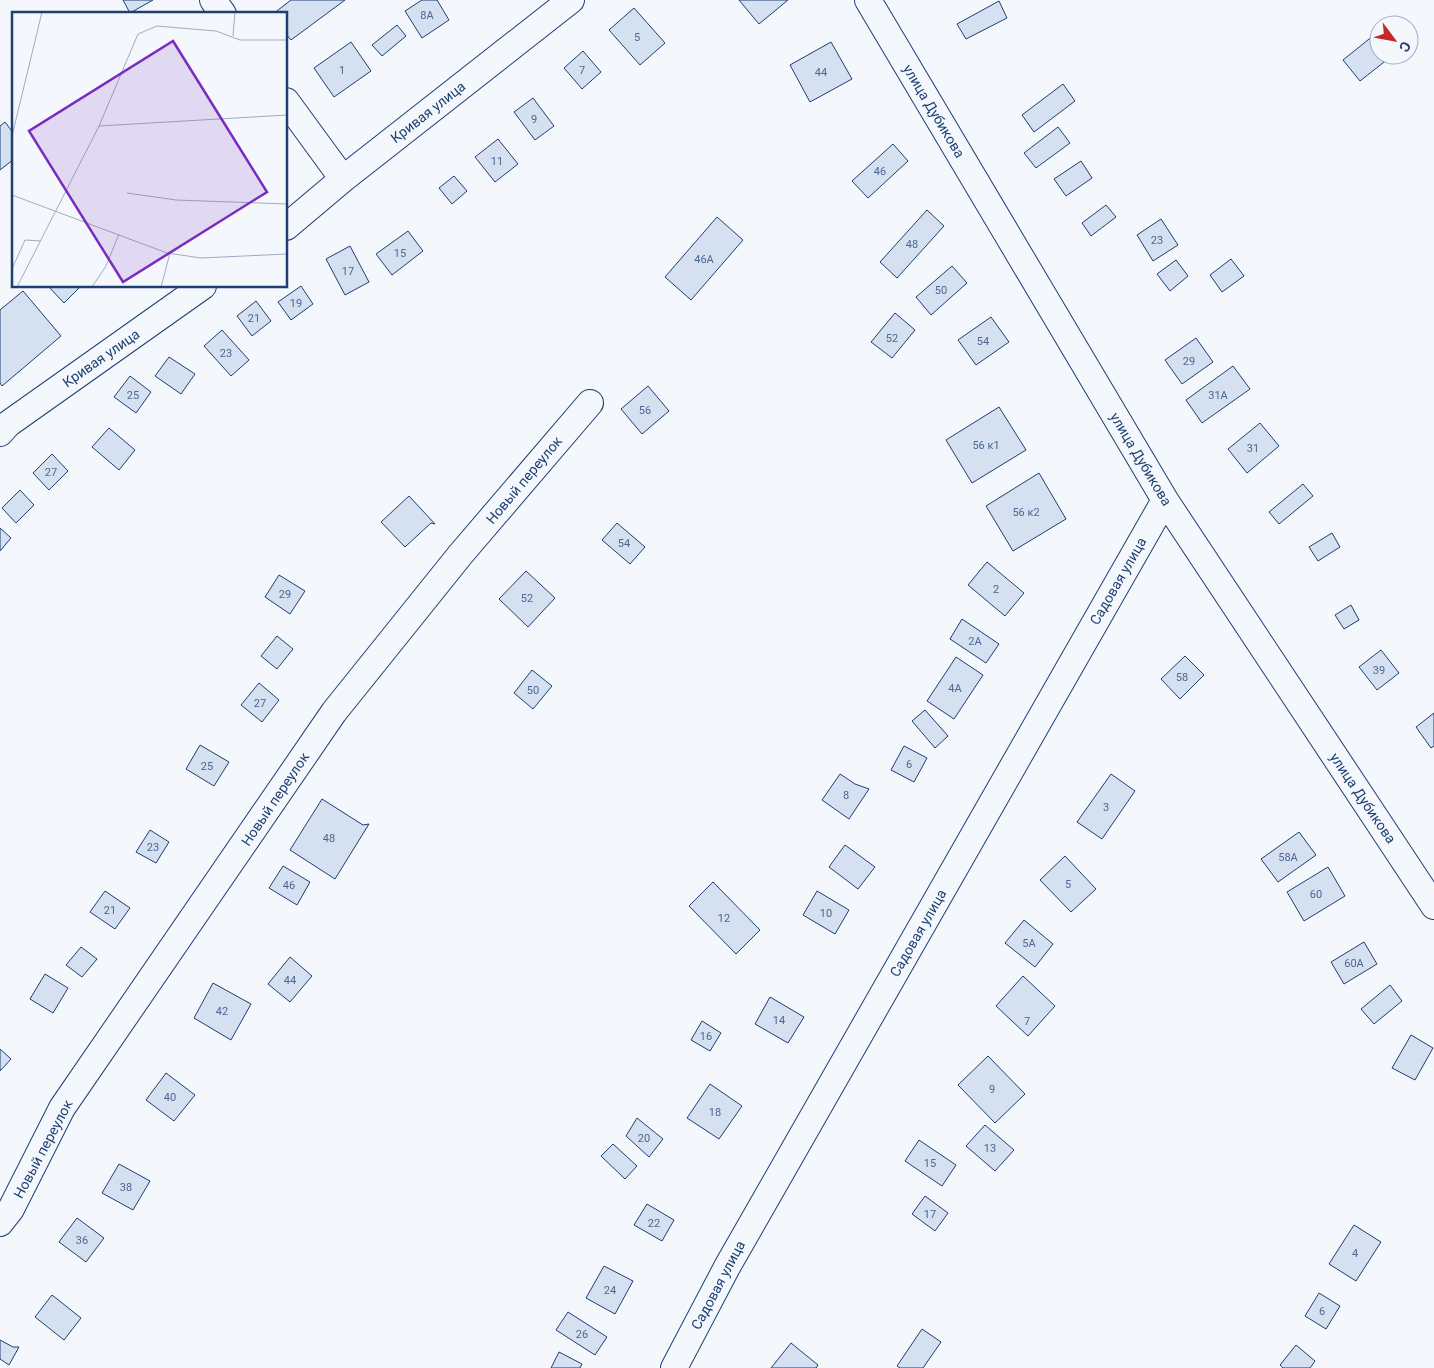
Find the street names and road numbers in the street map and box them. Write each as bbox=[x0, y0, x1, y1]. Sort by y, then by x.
street label: улица Дубикова bbox=[900, 62, 968, 160]
street label: Кривая улица bbox=[388, 78, 468, 146]
street label: Кривая улица bbox=[60, 326, 142, 390]
street label: улица Дубикова bbox=[1107, 410, 1175, 508]
street label: Новый переулок bbox=[483, 433, 565, 527]
street label: Садовая улица bbox=[1086, 534, 1150, 628]
street label: Новый переулок bbox=[238, 749, 312, 849]
street label: улица Дубикова bbox=[1327, 750, 1399, 846]
street label: Садовая улица bbox=[886, 886, 950, 980]
street label: Новый переулок bbox=[10, 1097, 76, 1201]
street label: Садовая улица bbox=[688, 1238, 748, 1332]

